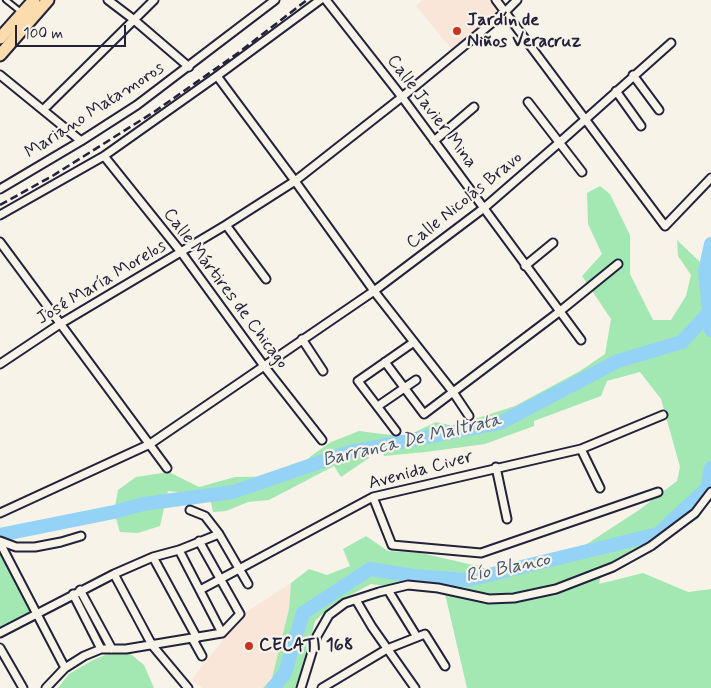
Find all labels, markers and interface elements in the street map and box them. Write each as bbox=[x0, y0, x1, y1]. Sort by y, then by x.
place label: Jardín de Niños Veracruz bbox=[467, 10, 581, 52]
scale bar bbox=[18, 15, 129, 47]
text: 100 m bbox=[23, 24, 63, 44]
marker: Jardín de Niños Veracruz bbox=[451, 25, 463, 37]
street label: Calle Javier Mina bbox=[381, 51, 481, 173]
street label: Mariano Matamoros bbox=[21, 58, 169, 164]
street label: Calle Nicolás Bravo bbox=[403, 148, 527, 254]
street label: Calle Mártires de Chicago bbox=[158, 205, 292, 373]
street label: José María Morelos bbox=[33, 236, 171, 330]
water label: Barranca De Maltrata bbox=[320, 409, 504, 473]
street label: Avenida Civer bbox=[366, 447, 476, 495]
water label: Río Blanco bbox=[464, 549, 552, 589]
place label: CECATI 168 bbox=[259, 635, 353, 657]
marker: CECATI 168 bbox=[243, 640, 255, 652]

